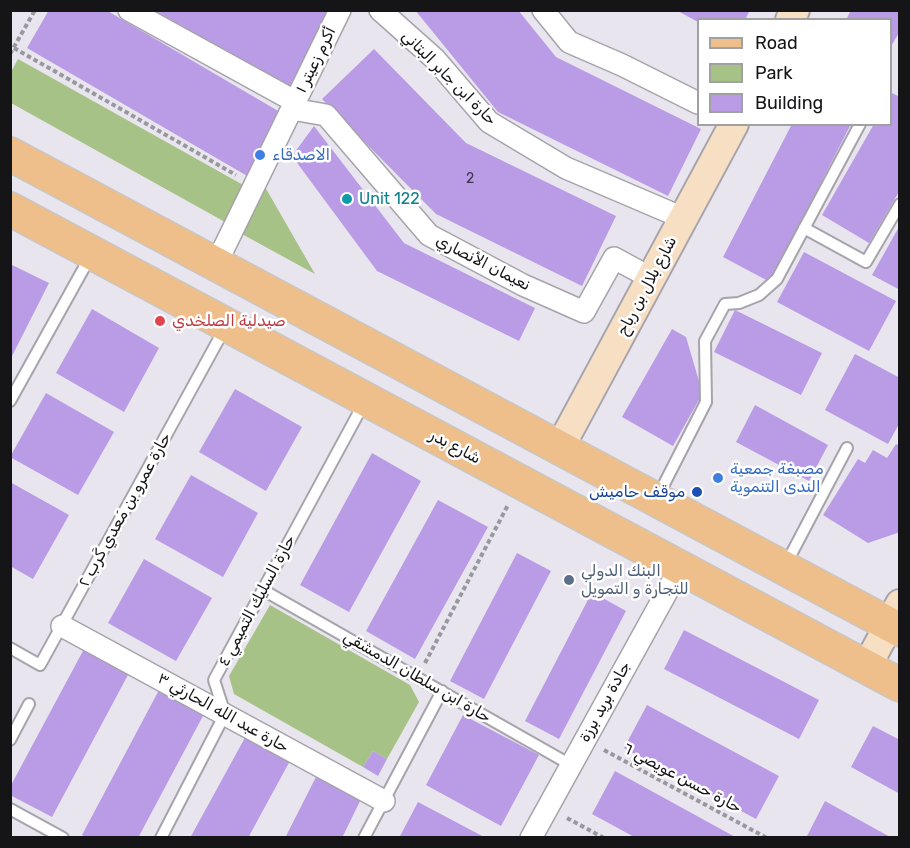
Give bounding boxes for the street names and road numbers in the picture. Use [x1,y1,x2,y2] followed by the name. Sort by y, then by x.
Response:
[292,24,340,96] street label: أكرم زعيتر ١
[397,26,501,130] street label: حارة ابن جابر البتاني
[432,231,534,295] street label: نعيمان الأنصاري
[613,233,681,339] street label: شارع بلال بن رباح
[426,426,484,468] street label: شارع بدر
[75,430,175,590] street label: حارة عمرو بن مَعدي كَرب ٢
[214,532,300,670] street label: حارة السليك التميمي ٤
[340,627,494,727] street label: حارة ابن سلطان الدمشقي
[575,658,635,746] street label: جادة بريد برزة
[154,669,292,757] street label: حارة عبد الله الحارثي ٣
[619,739,745,817] street label: حارة حسن عويصي ٦

